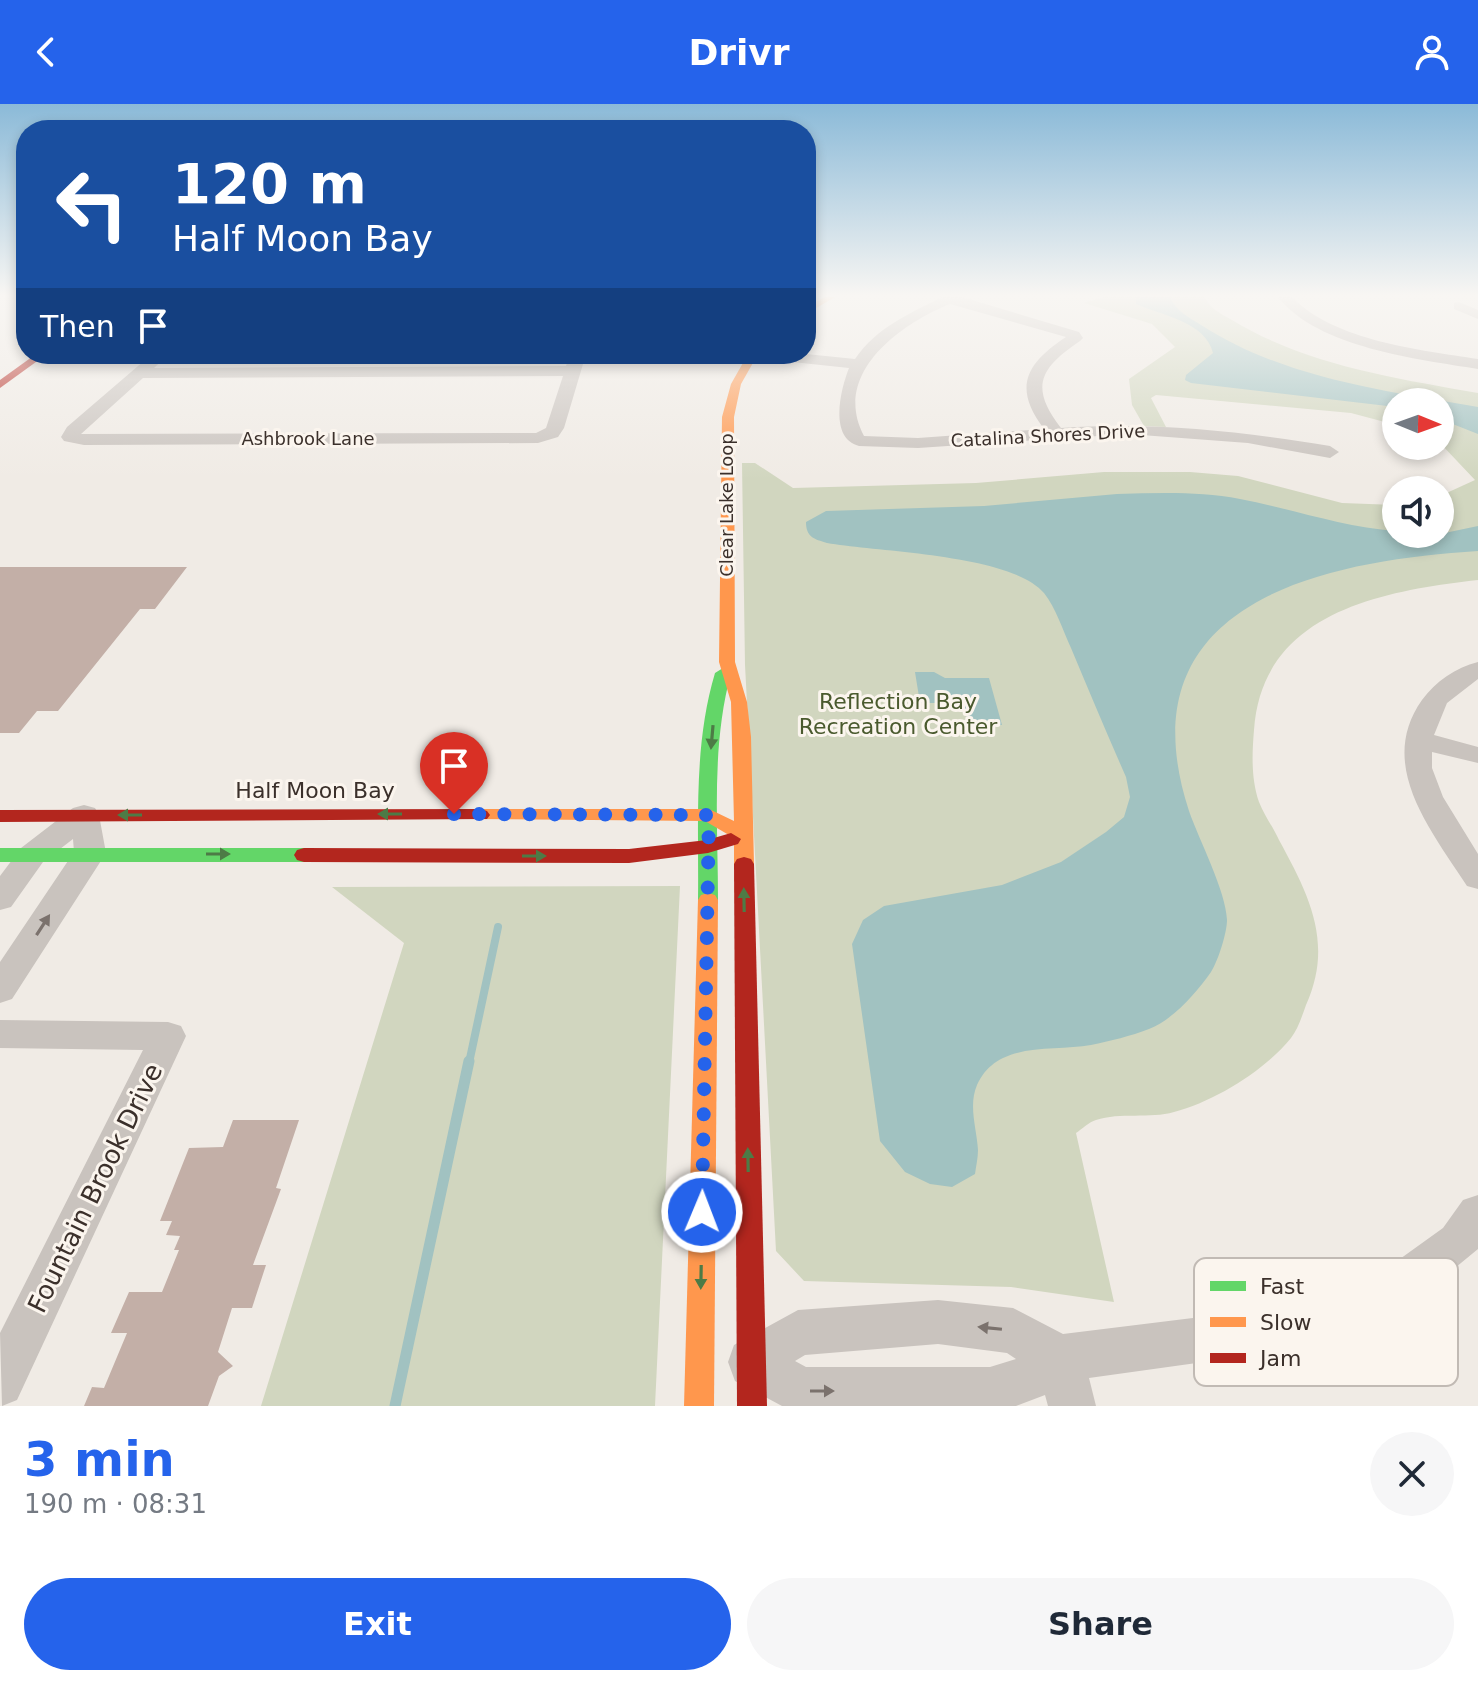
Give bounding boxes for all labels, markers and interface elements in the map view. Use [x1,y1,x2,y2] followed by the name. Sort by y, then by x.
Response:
[24,30,68,74] icon: back
[1410,30,1454,74] icon: person
[688,32,790,73] text: Drivr
[172,151,367,216] text: 120 m
[40,152,144,256] icon: left
[172,218,433,259] text: Half Moon Bay
[131,304,175,348] icon: arrive
[40,309,115,344] text: Then
[1382,388,1454,460] north arrow
[1382,388,1454,548] map controls
[950,420,1146,451] street label: Catalina Shores Drive
[241,428,375,449] street label: Ashbrook Lane
[716,433,737,577] street label: Clear Lake Loop
[1382,476,1454,548] button: sound
[799,689,998,739] park label: Reflection Bay Recreation Center
[705,725,718,750] one-way arrow
[420,732,488,814] pin
[432,744,476,788] icon: arrive
[235,778,395,803] street label: Half Moon Bay
[377,808,402,820] one-way arrow
[117,809,142,821] one-way arrow
[206,848,231,860] one-way arrow
[522,850,547,862] one-way arrow
[738,887,750,912] one-way arrow
[35,914,50,935] one-way arrow
[22,1059,168,1317] street label: Fountain Brook Drive
[741,1147,754,1172] one-way arrow
[660,1170,744,1254] position arrow
[1194,1258,1458,1386] legend
[695,1265,707,1290] one-way arrow
[1260,1274,1305,1299] text: Fast
[1260,1310,1312,1335] text: Slow
[977,1322,1002,1335] one-way arrow
[1258,1346,1301,1371] text: Jam
[810,1385,835,1397] one-way arrow
[24,1431,175,1487] text: 3 min
[1370,1432,1454,1516] button: close
[24,1489,207,1519] text: 190 m · 08:31
[24,1578,731,1670] button: Exit
[747,1578,1454,1670] button: Share

